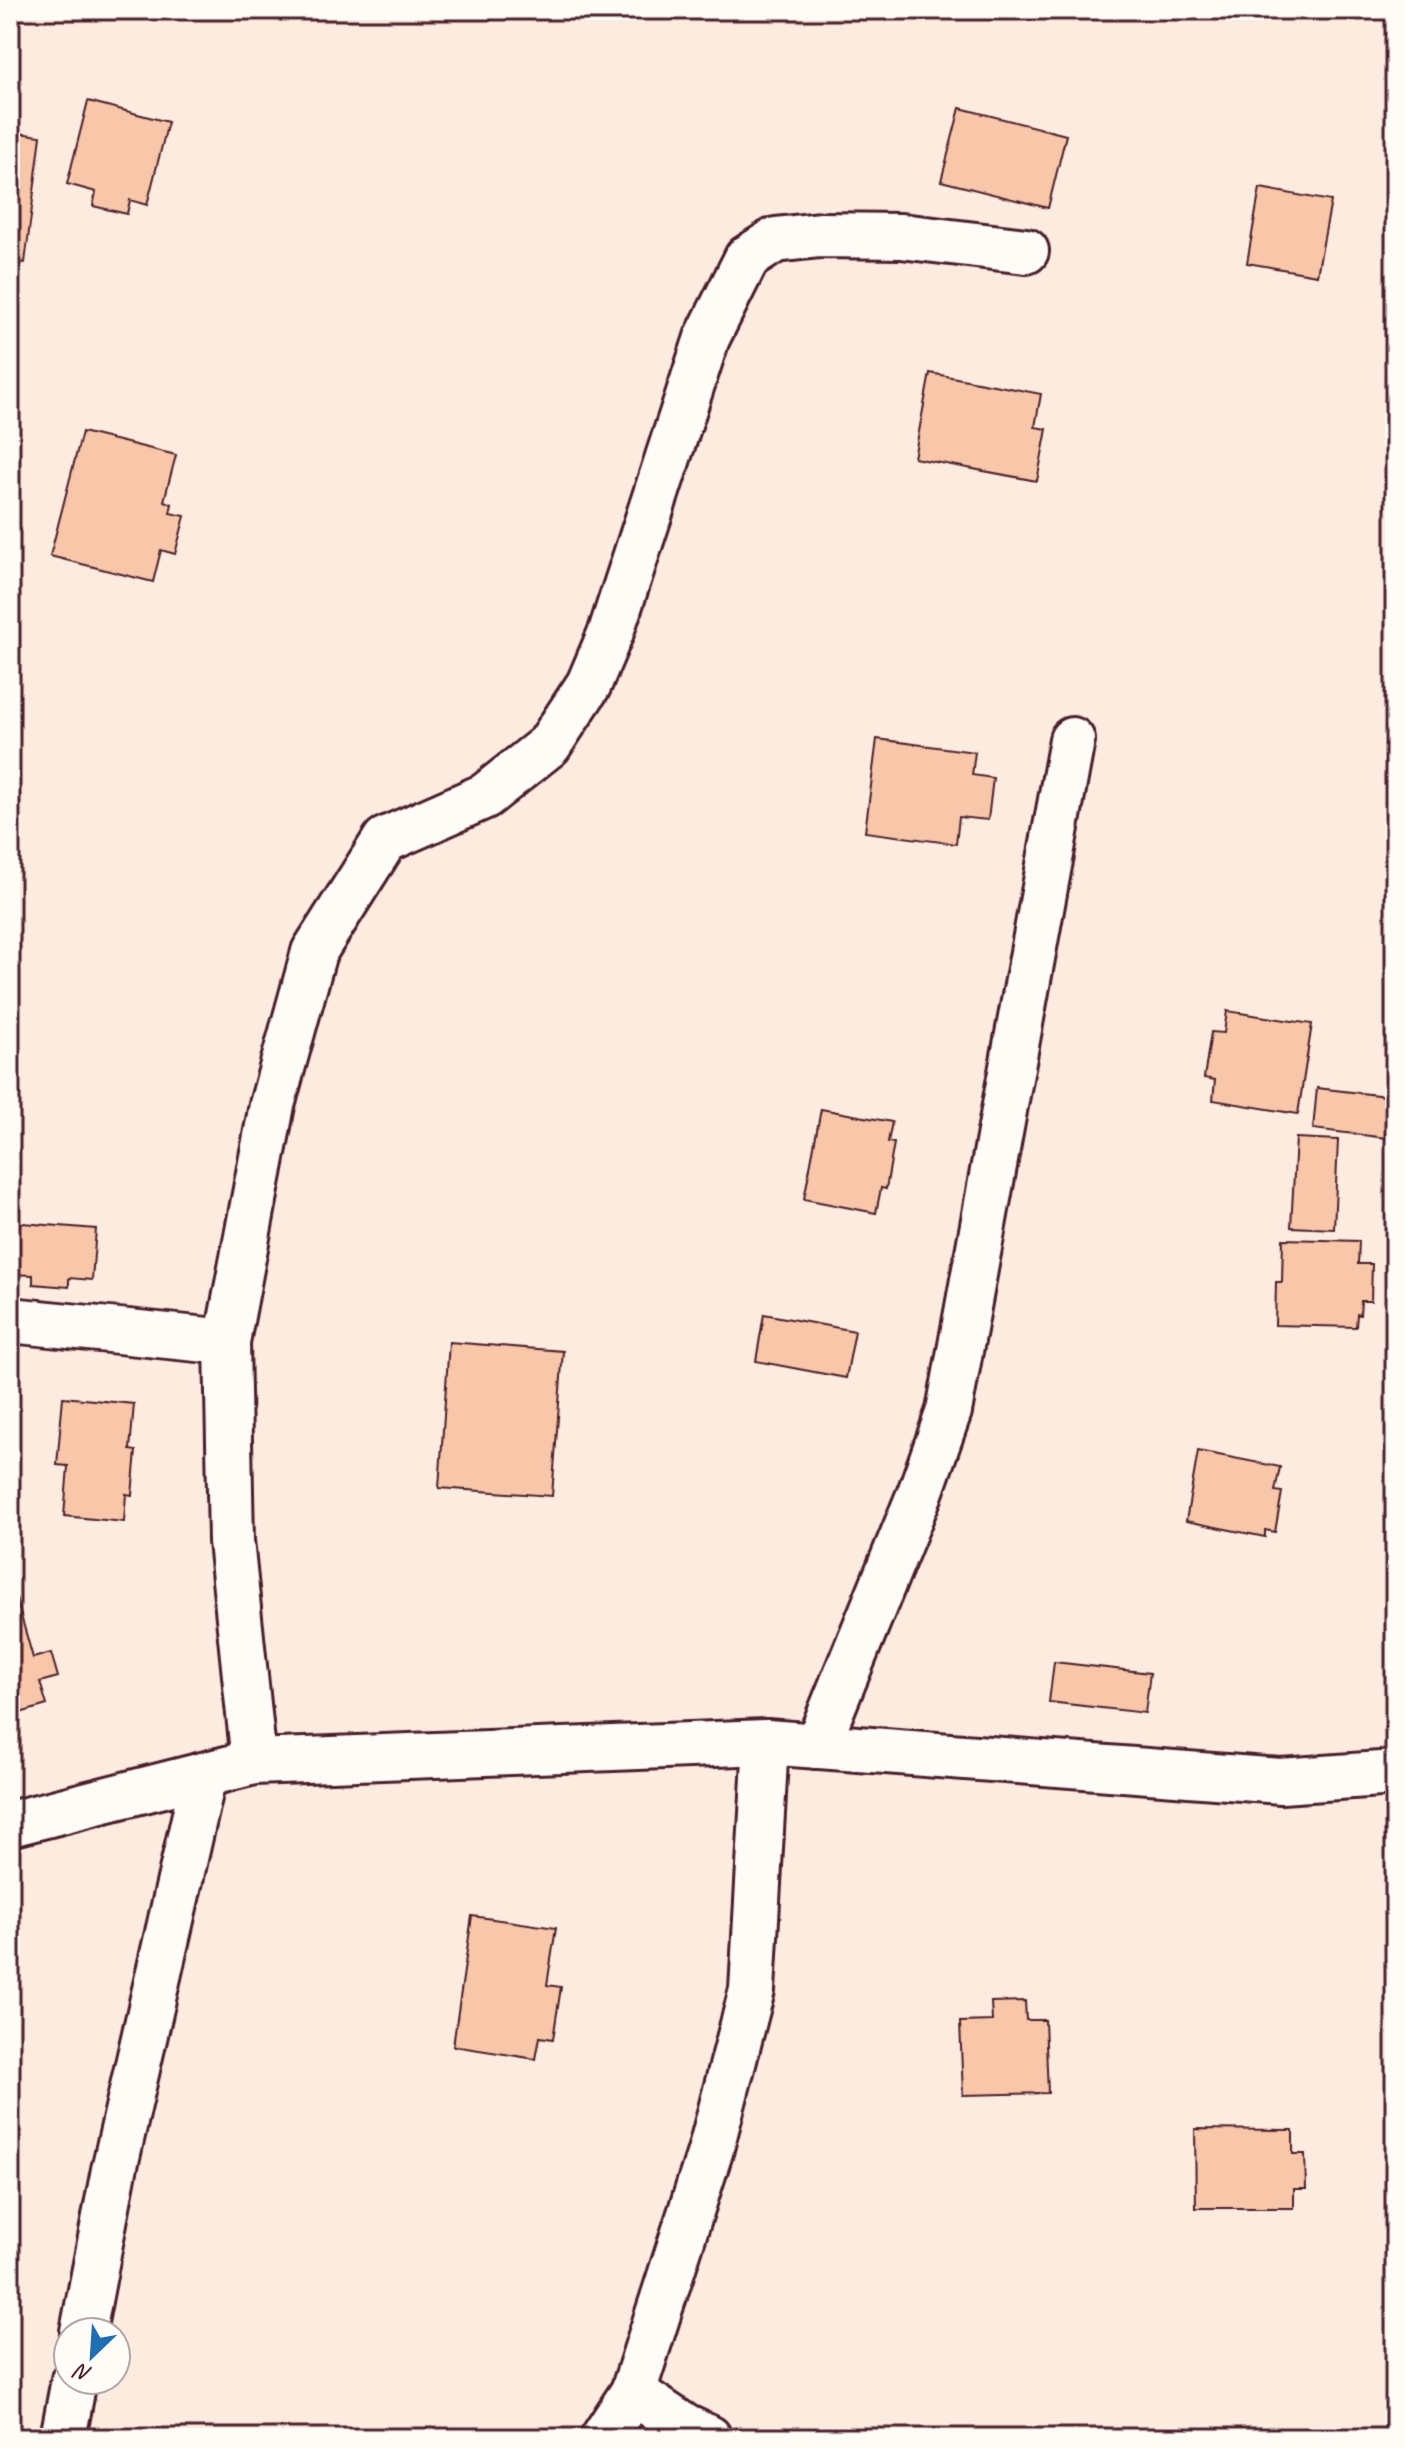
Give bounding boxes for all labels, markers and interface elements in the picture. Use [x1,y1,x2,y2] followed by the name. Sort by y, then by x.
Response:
[52,2316,132,2396] north arrow
[69,2356,96,2389] text: N

